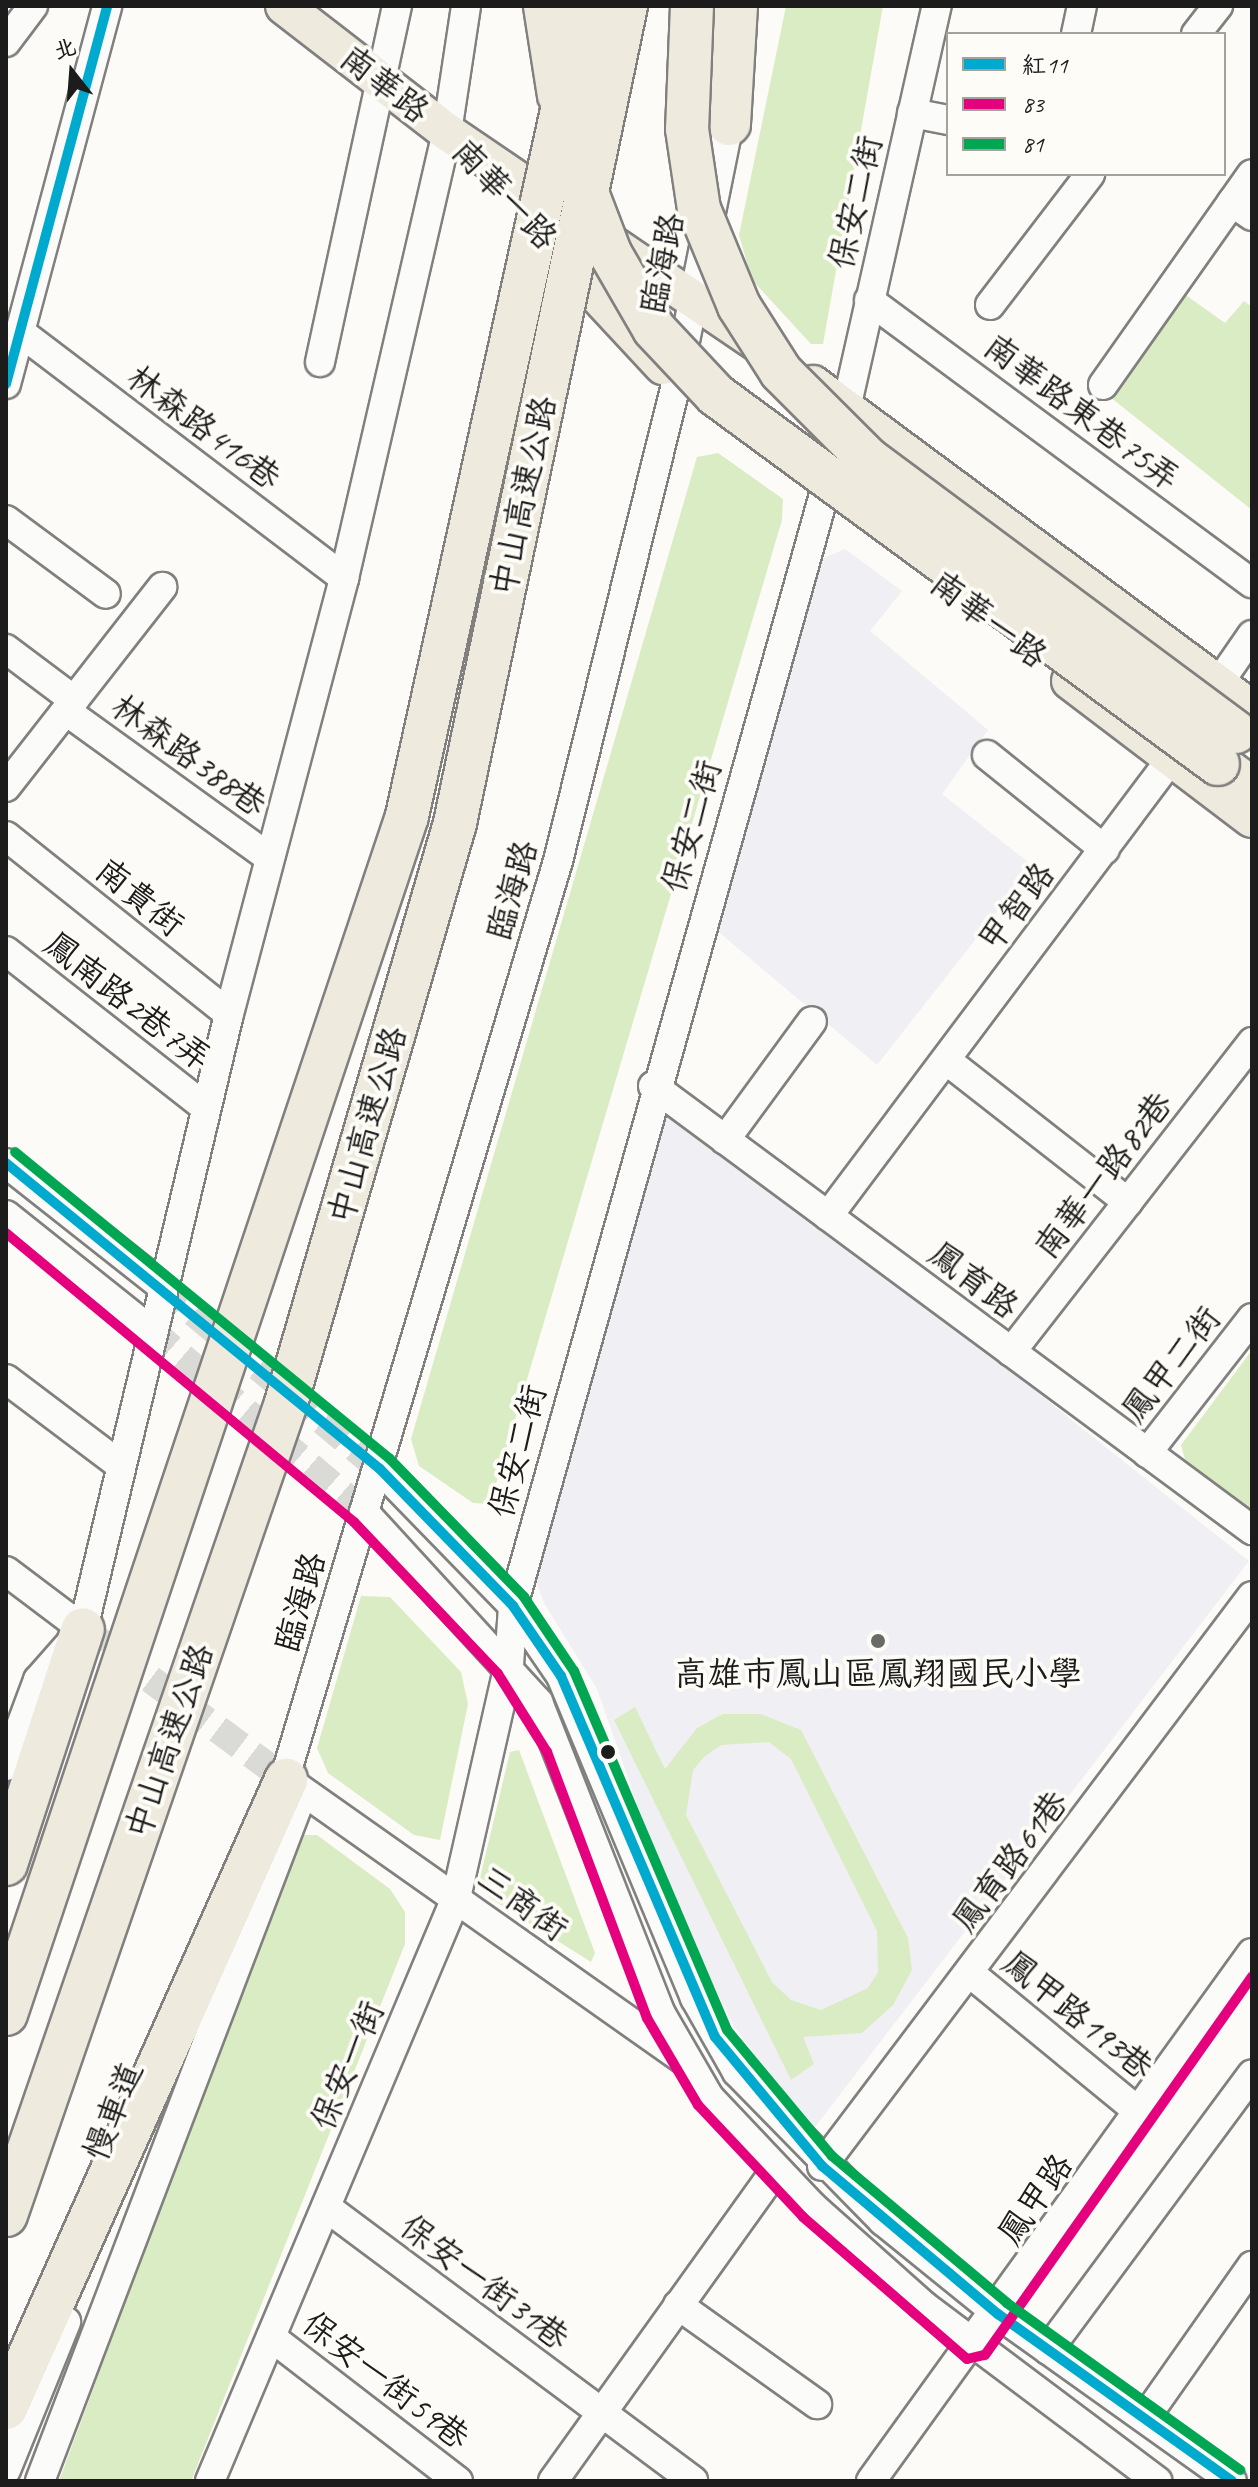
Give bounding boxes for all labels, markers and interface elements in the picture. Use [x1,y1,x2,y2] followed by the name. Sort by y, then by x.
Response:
[32,32,112,112] north arrow
[50,32,80,66] text: 北
[946,32,1226,176] legend
[332,37,438,131] street label: 南華路
[1022,50,1068,80] text: 紅11
[1022,89,1044,119] text: 83
[1022,129,1044,159] text: 81
[444,130,566,258] street label: 南華一路
[820,131,890,273] street label: 保安二街
[632,209,692,317] street label: 臨海路
[976,325,1188,499] street label: 南華路東巷75弄
[119,356,289,498] street label: 林森路416巷
[482,392,564,600] street label: 中山高速公路
[922,562,1056,676] street label: 南華一路
[103,685,275,825] street label: 林森路388巷
[653,755,729,897] street label: 保安二街
[478,835,546,945] street label: 臨海路
[88,849,192,945] street label: 南貴街
[969,854,1063,960] street label: 甲智路
[36,923,220,1079] street label: 鳳南路2巷7弄
[319,1021,415,1229] street label: 中山高速公路
[1025,1083,1181,1267] street label: 南華一路82巷
[921,1233,1027,1327] street label: 鳳育路
[1113,1298,1229,1430] street label: 鳳甲二街
[480,1380,554,1522] street label: 保安二街
[266,1547,334,1657] street label: 臨海路
[869,1632,887,1650] marker: 高雄市鳳山區鳳翔國民小學
[117,1638,221,1844] street label: 中山高速公路
[674,1654,1082,1694] place label: 高雄市鳳山區鳳翔國民小學
[600,1744,616,1760] unlabelled marker
[944,1782,1076,1940] street label: 鳳育路61巷
[470,1857,576,1949] street label: 三商街
[994,1942,1162,2088] street label: 鳳甲路193巷
[302,1994,392,2136] street label: 保安一街
[75,2056,151,2166] street label: 慢車道
[989,2146,1081,2252] street label: 鳳甲路
[393,2205,577,2359] street label: 保安一街31巷
[294,2302,478,2458] street label: 保安一街59巷

